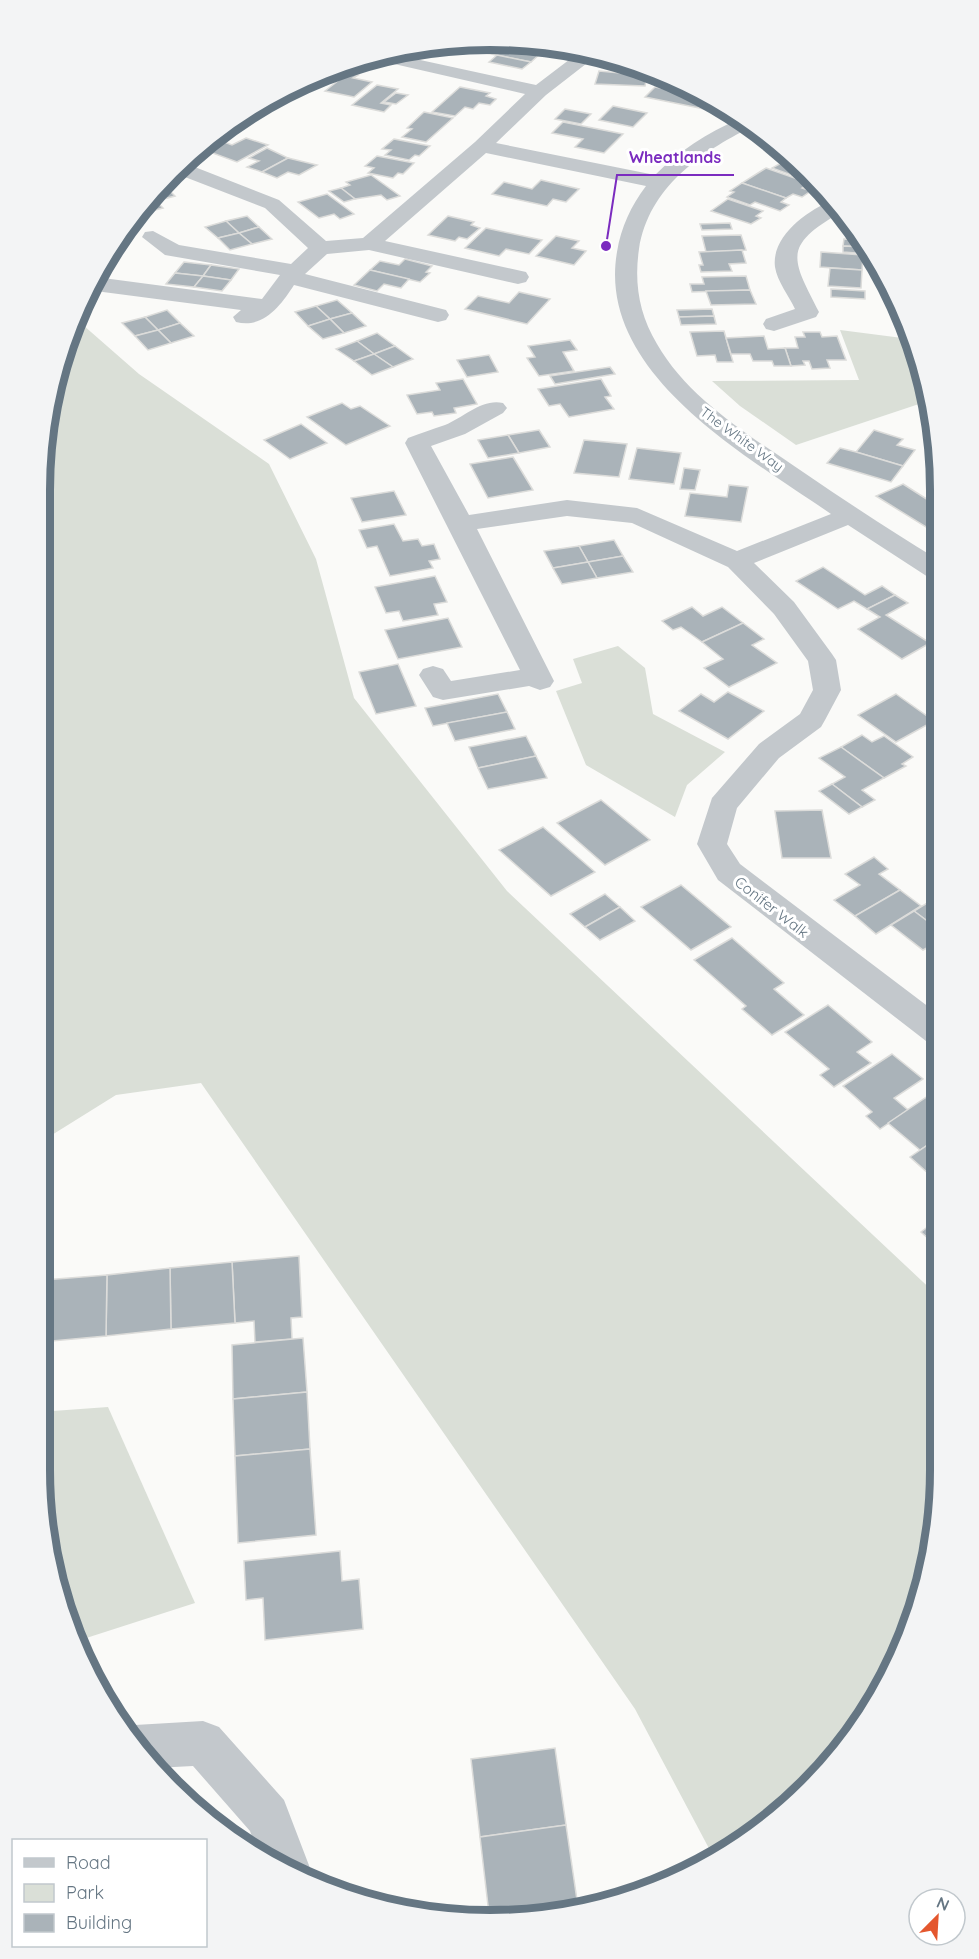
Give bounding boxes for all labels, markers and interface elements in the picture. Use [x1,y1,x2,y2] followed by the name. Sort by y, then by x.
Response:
[617,141,734,175] callout: Wheatlands
[629,147,721,167] text: Wheatlands
[697,403,787,475] street label: The White Way
[731,872,813,942] street label: Conifer Walk
[12,1839,207,1947] legend
[66,1851,111,1874] text: Road
[66,1881,104,1904] text: Park
[907,1887,967,1947] north arrow
[934,1892,953,1915] text: N
[66,1911,132,1934] text: Building

